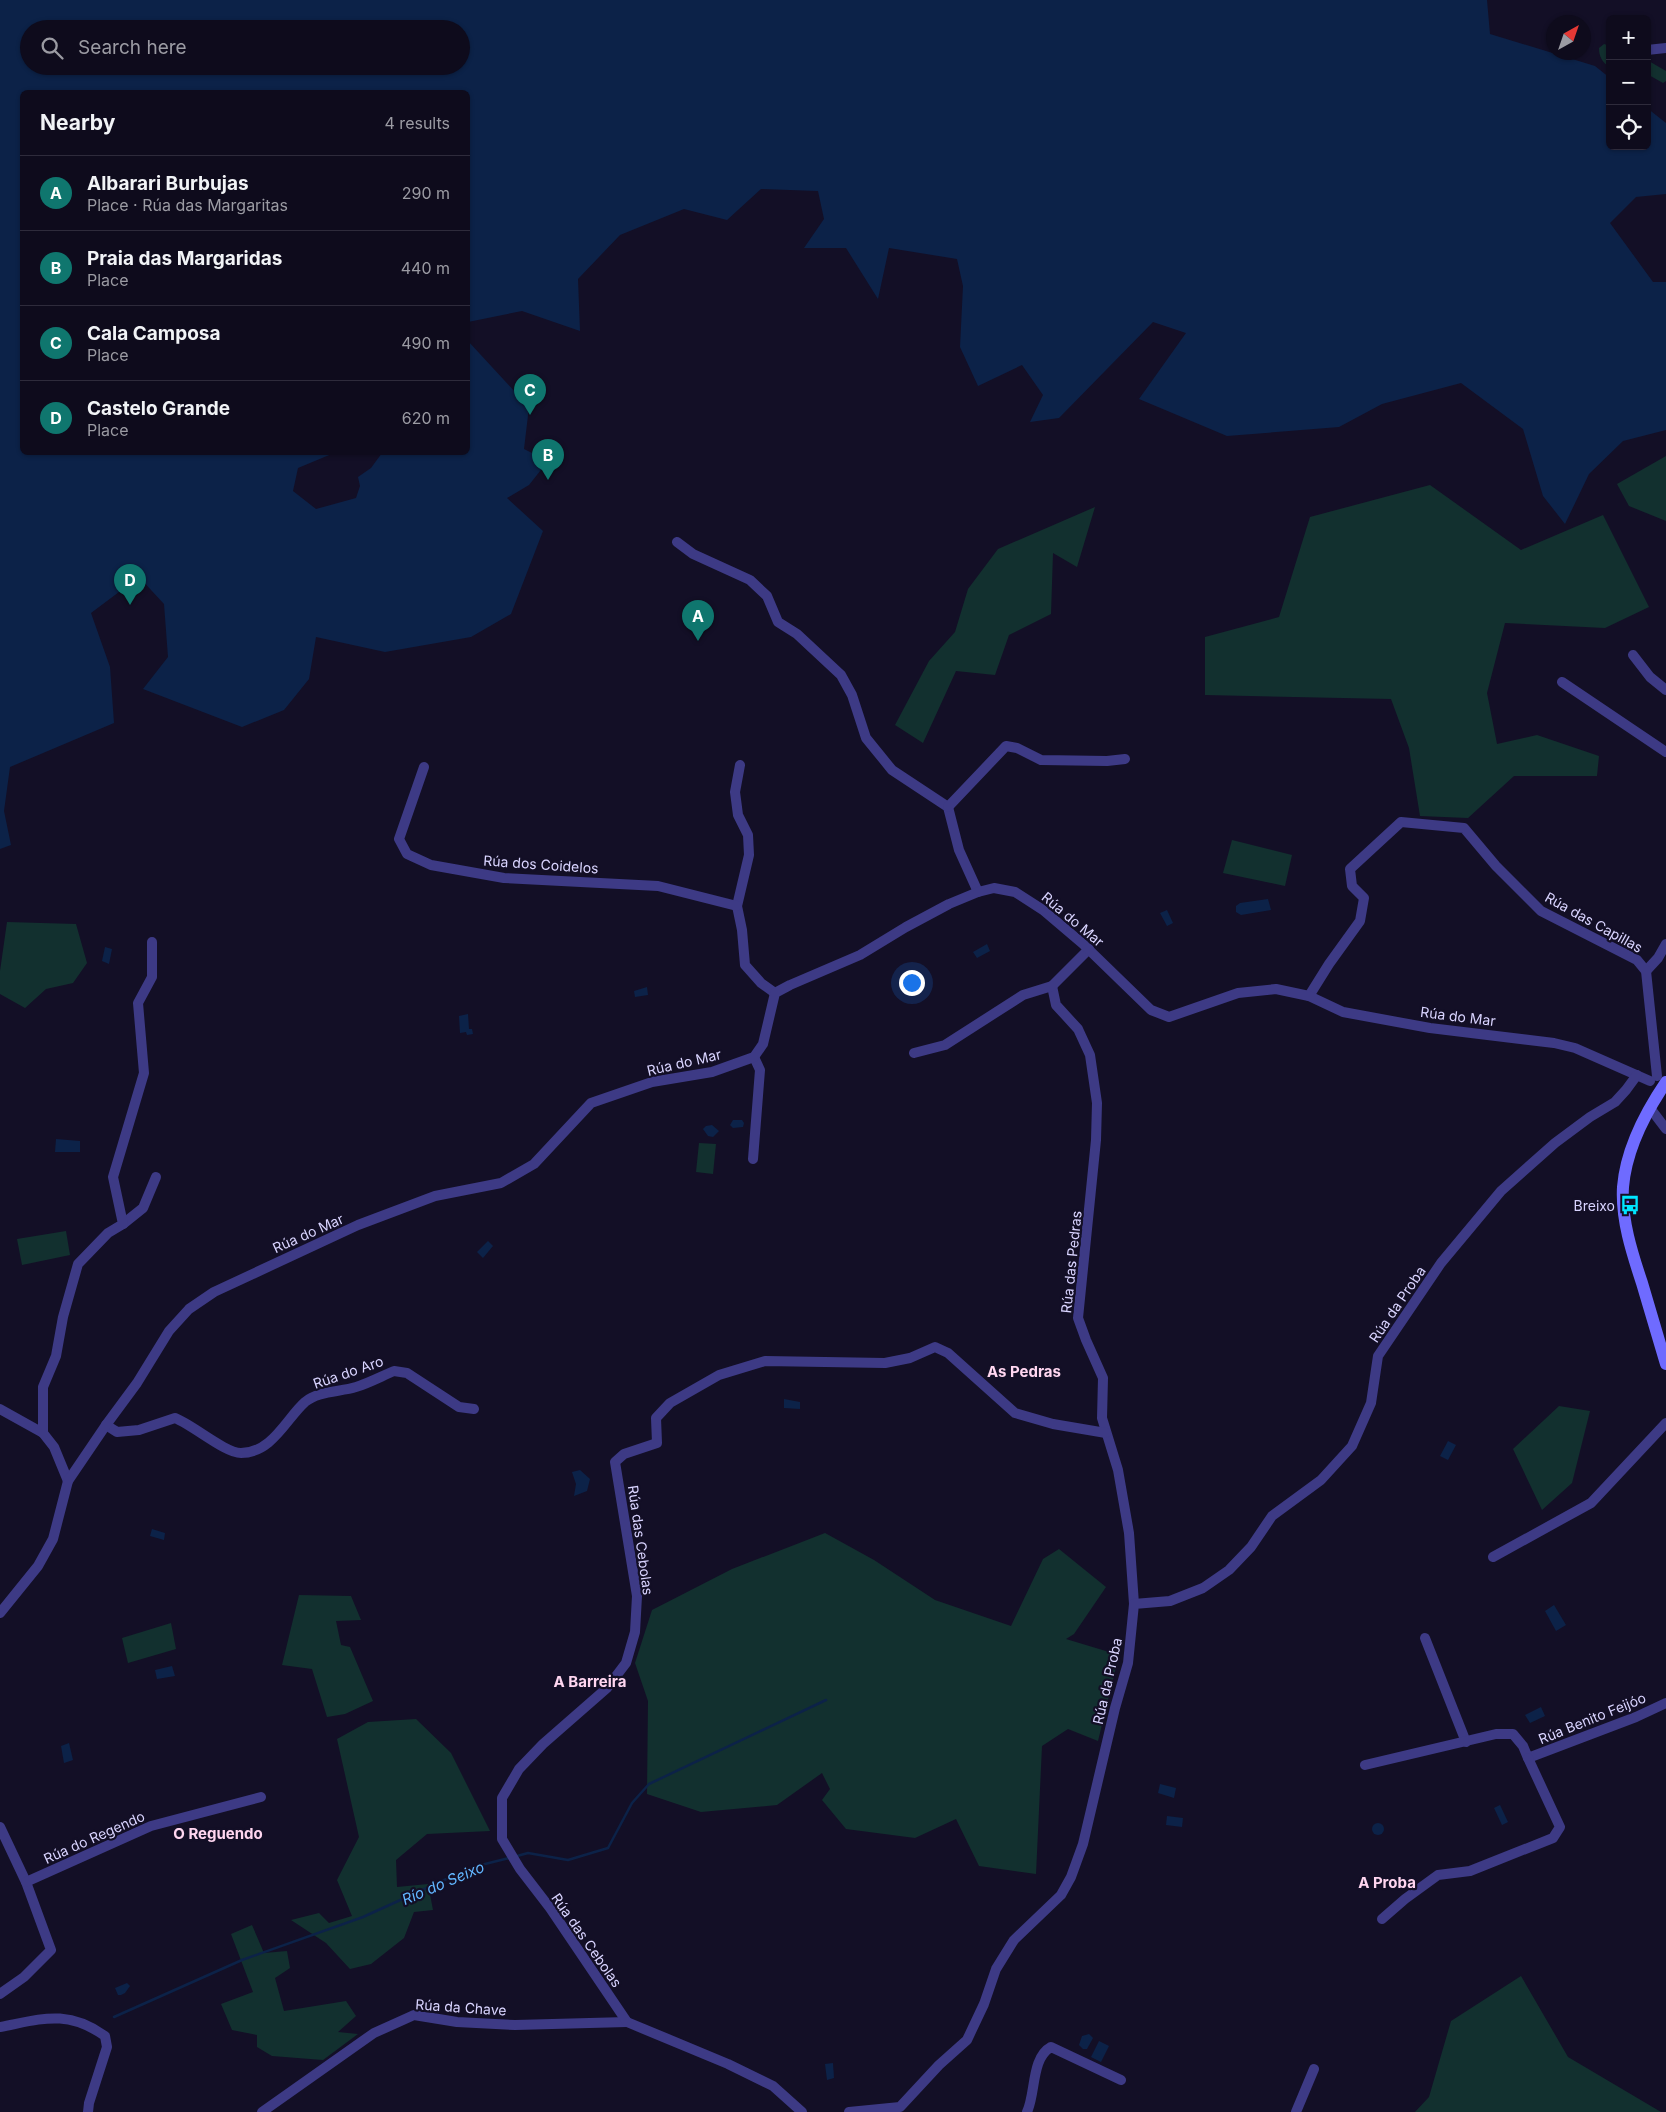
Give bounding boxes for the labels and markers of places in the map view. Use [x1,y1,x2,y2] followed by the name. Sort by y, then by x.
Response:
[514,374,546,415] pin: C
[532,439,564,480] pin: B
[114,564,146,605] pin: D
[682,600,714,641] pin: A
[1619,1194,1641,1216] bus stop icon: Breixo
[1574,1197,1615,1214] place label: Breixo

